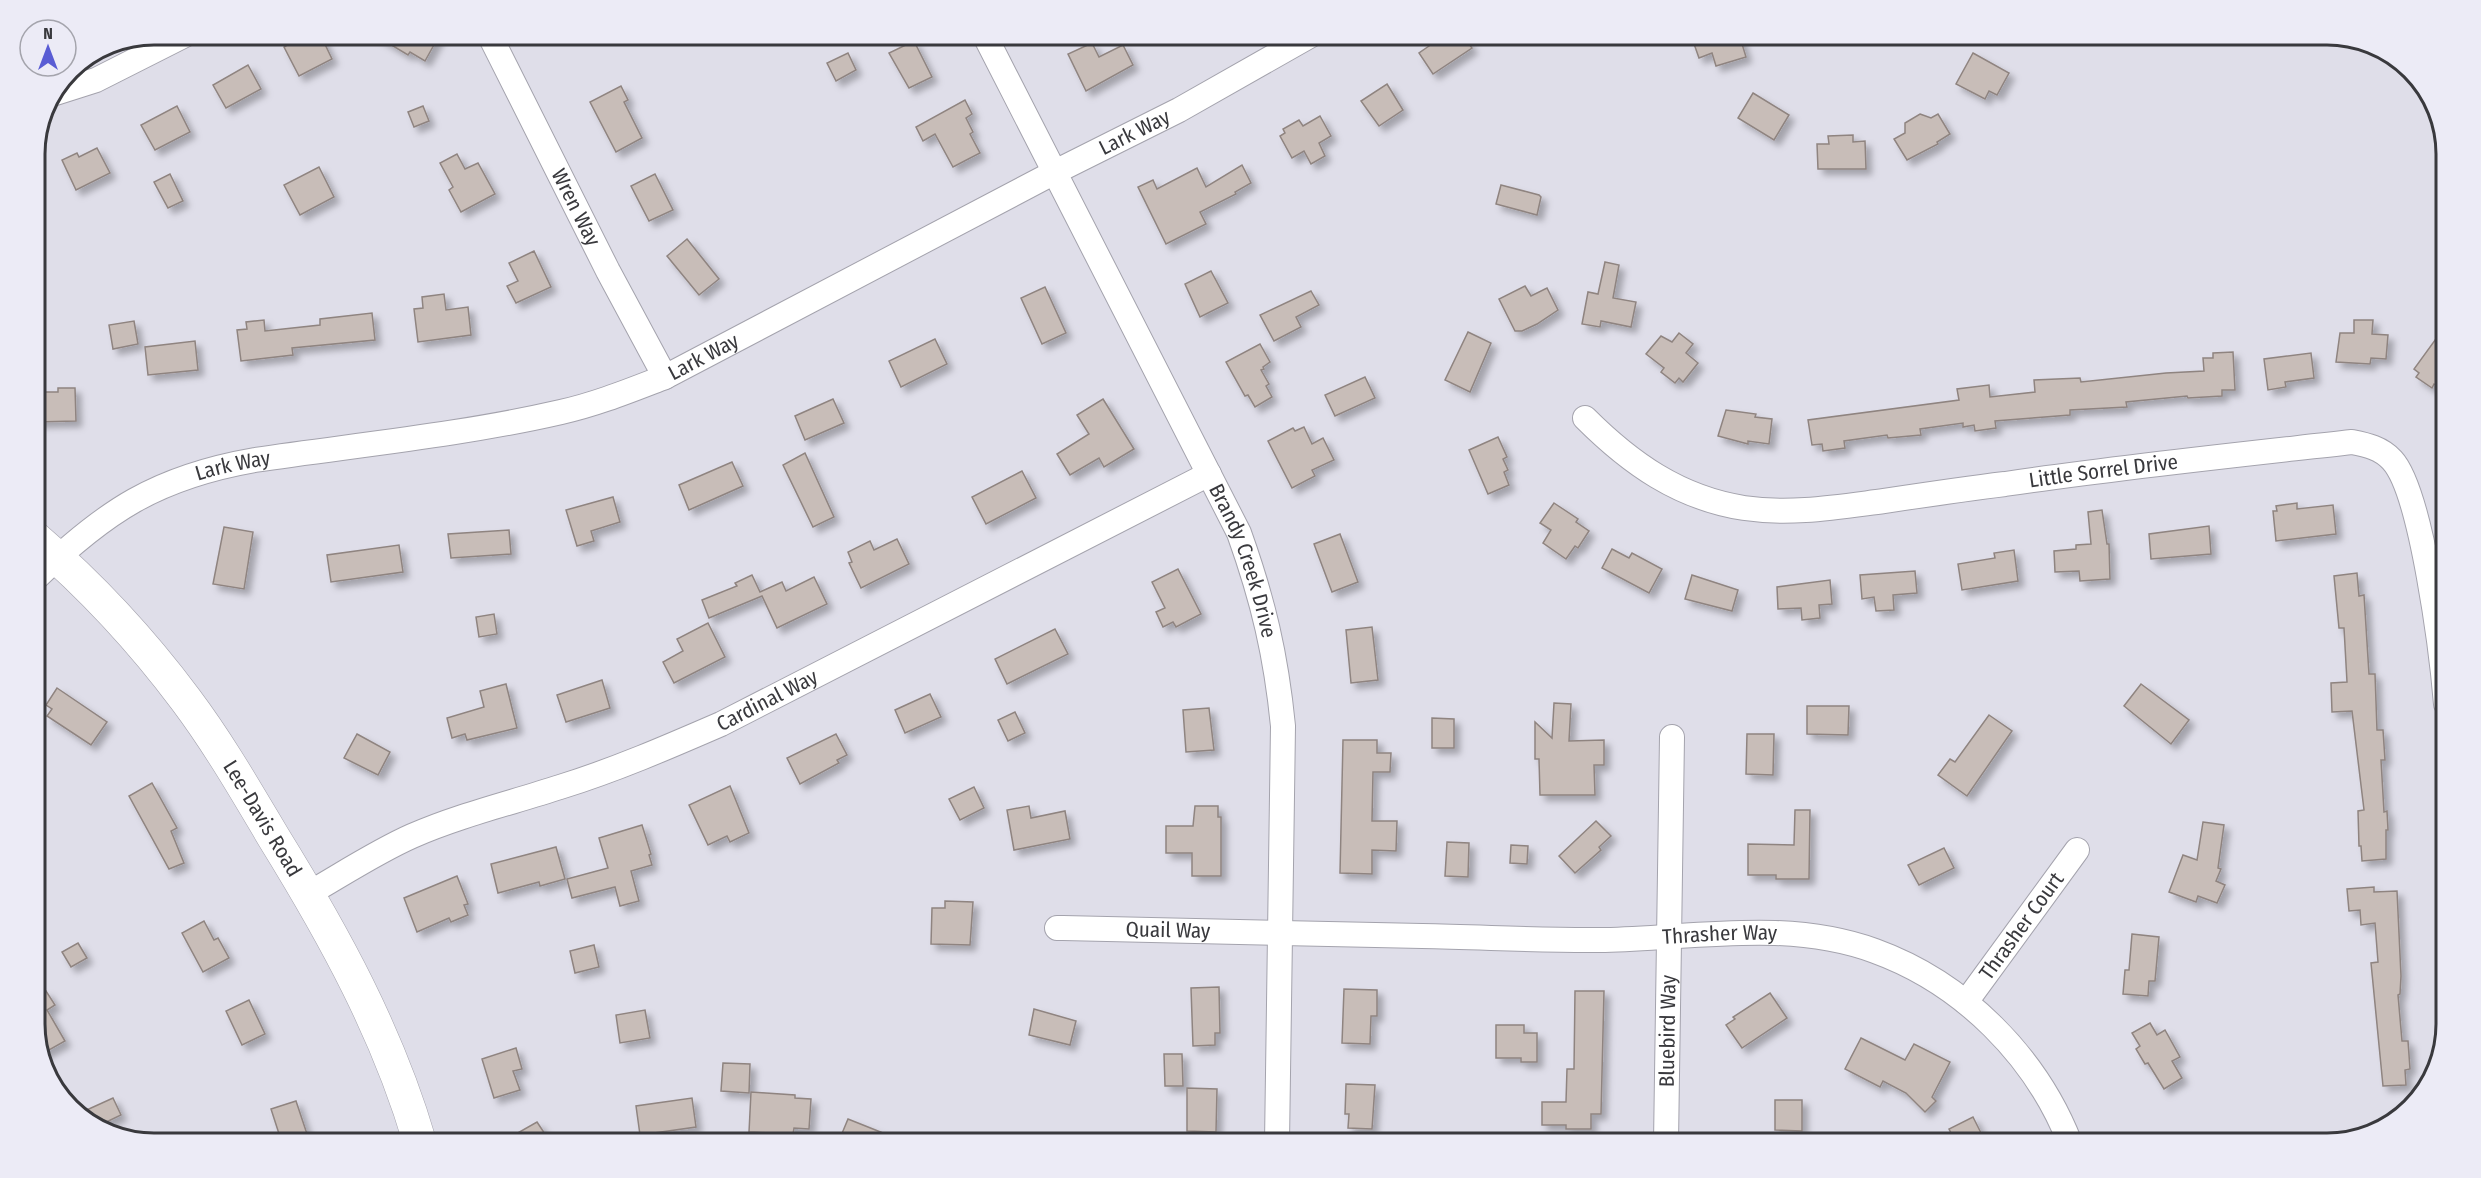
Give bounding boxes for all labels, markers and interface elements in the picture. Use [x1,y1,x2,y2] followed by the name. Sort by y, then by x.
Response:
[18,18,78,78] north arrow
[43,24,53,43] text: N
[1095,103,1175,161] street label: Lark Way
[546,164,607,251] street label: Wren Way
[664,327,744,386] street label: Lark Way
[192,445,272,486] street label: Lark Way
[2027,449,2179,493] street label: Little Sorrel Drive
[1203,479,1282,640] street label: Brandy Creek Drive
[712,663,823,737] street label: Cardinal Way
[217,755,308,882] street label: Lee-Davis Road
[1974,867,2069,985] street label: Thrasher Court
[1125,916,1211,944] street label: Quail Way
[1661,920,1778,950] street label: Thrasher Way
[1654,974,1681,1087] street label: Bluebird Way

